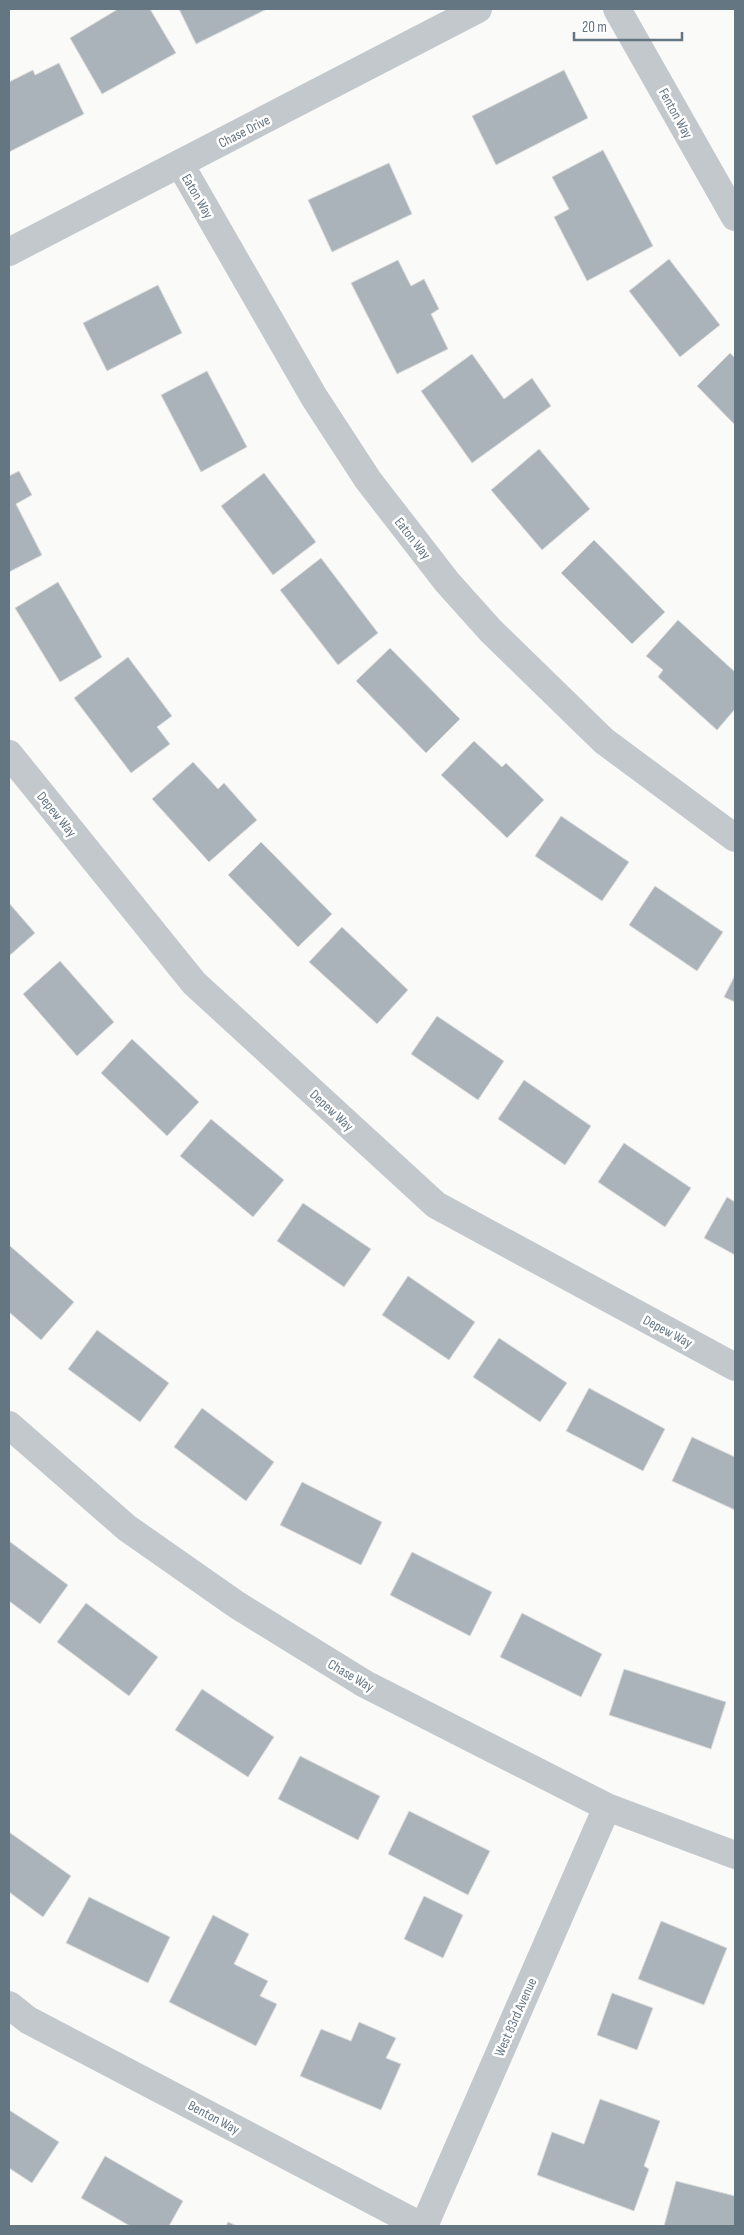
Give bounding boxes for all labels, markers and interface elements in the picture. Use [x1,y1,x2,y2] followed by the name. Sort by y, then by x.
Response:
[574,10,682,42] scale bar
[582,18,607,37] text: 20 m
[655,85,696,142] street label: Fenton Way
[216,111,273,152] street label: Chase Drive
[178,171,217,222] street label: Eaton Way
[391,514,435,563] street label: Eaton Way
[33,788,80,841] street label: Depew Way
[306,1086,357,1135] street label: Depew Way
[640,1311,696,1352] street label: Depew Way
[325,1655,377,1696] street label: Chase Way
[491,1975,540,2059] street label: West 83rd Avenue
[185,2097,243,2138] street label: Benton Way

